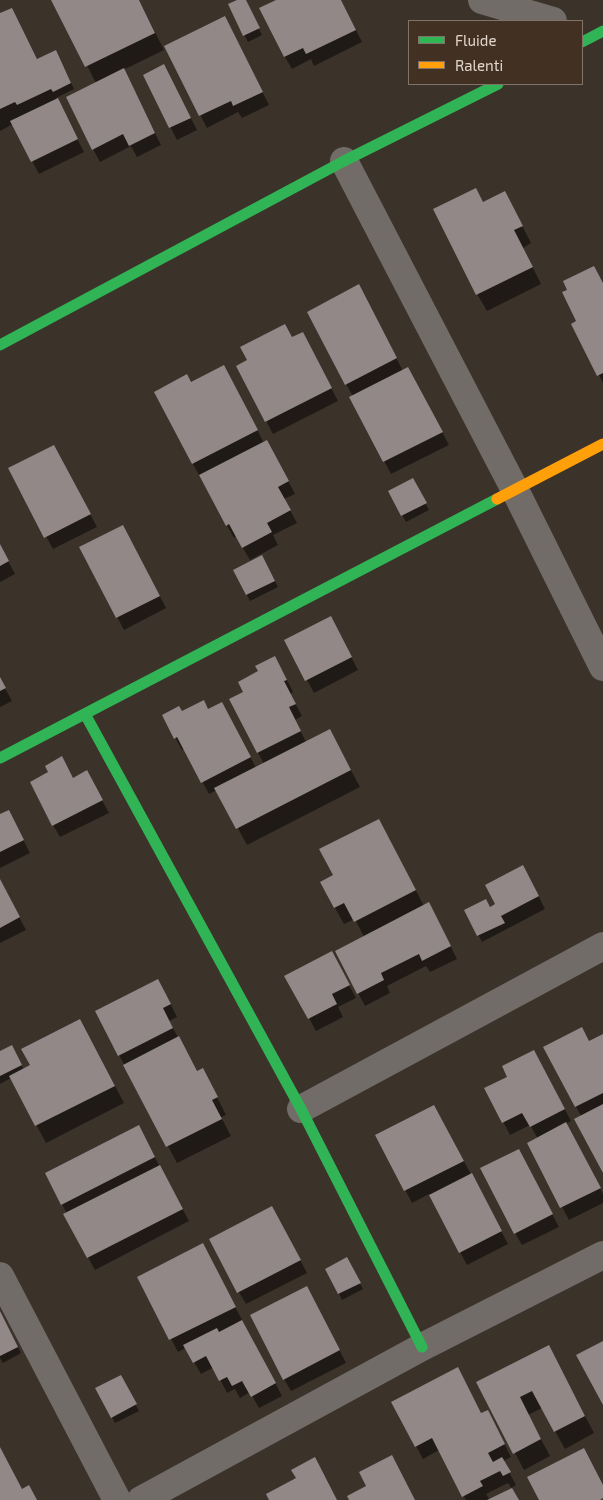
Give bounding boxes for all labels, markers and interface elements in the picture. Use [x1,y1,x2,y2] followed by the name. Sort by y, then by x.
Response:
[408,20,583,85] legend
[455,31,496,49] text: Fluide
[455,56,503,74] text: Ralenti

